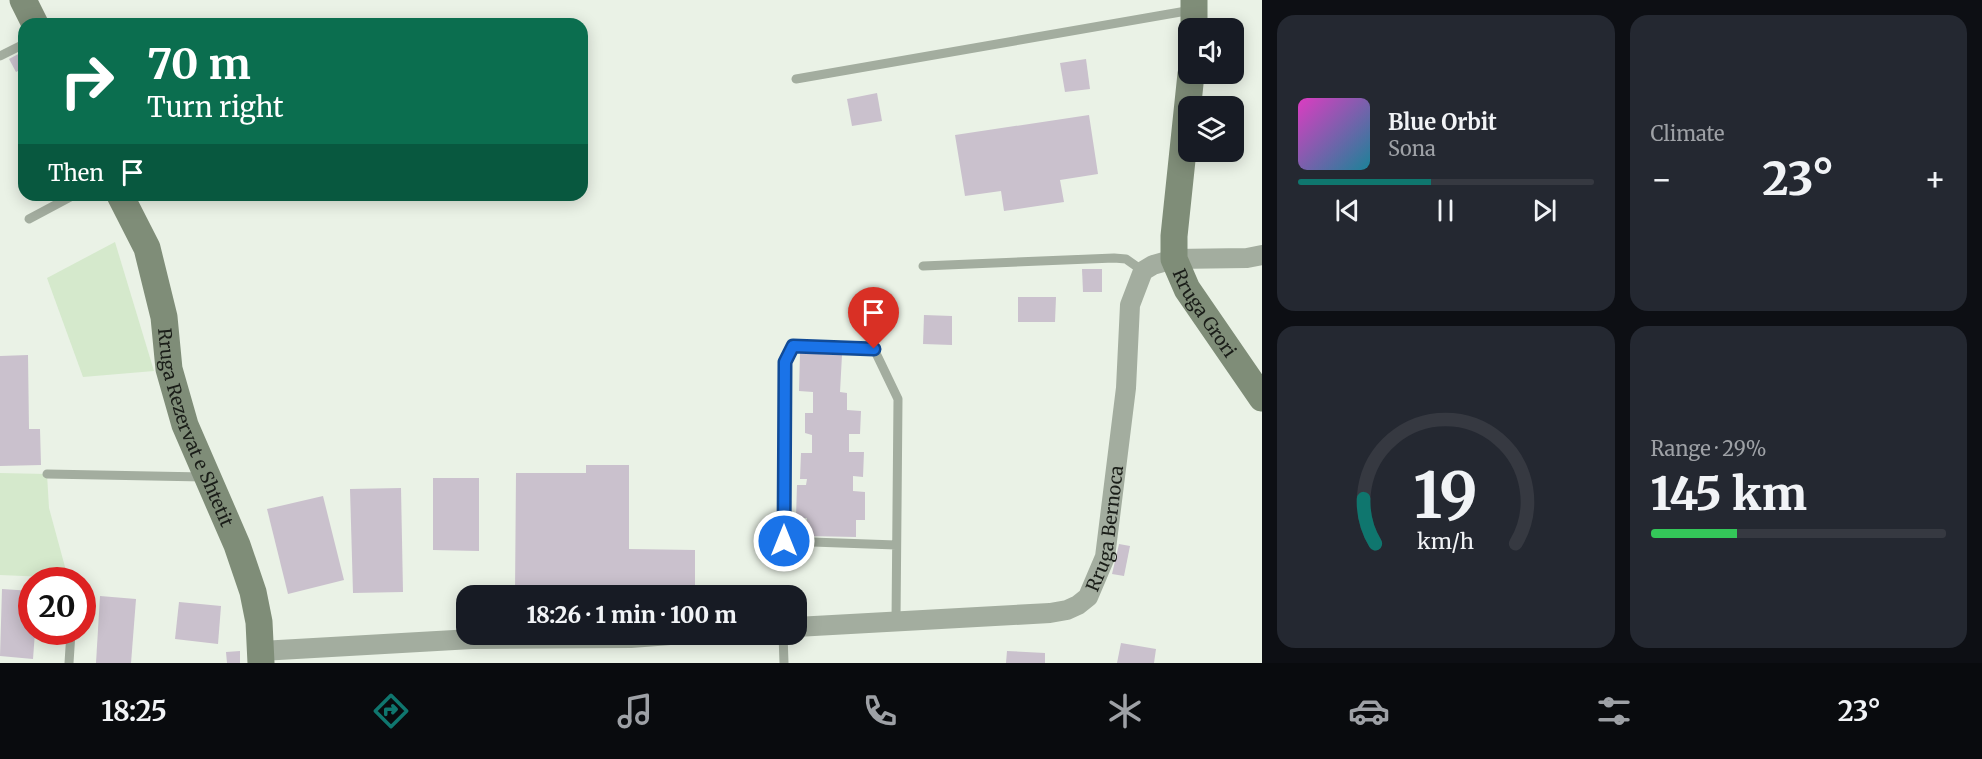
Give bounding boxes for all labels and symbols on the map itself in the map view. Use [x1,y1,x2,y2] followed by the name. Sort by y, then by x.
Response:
[1168,265,1242,362] street label: Rruga Grori
[848,287,899,349] pin
[154,327,239,530] street label: Rruga Rezervat e Shtetit
[1080,464,1128,595] street label: Rruga Bernoca
[752,509,816,573] position arrow
[18,567,96,645] speed limit sign: 20

